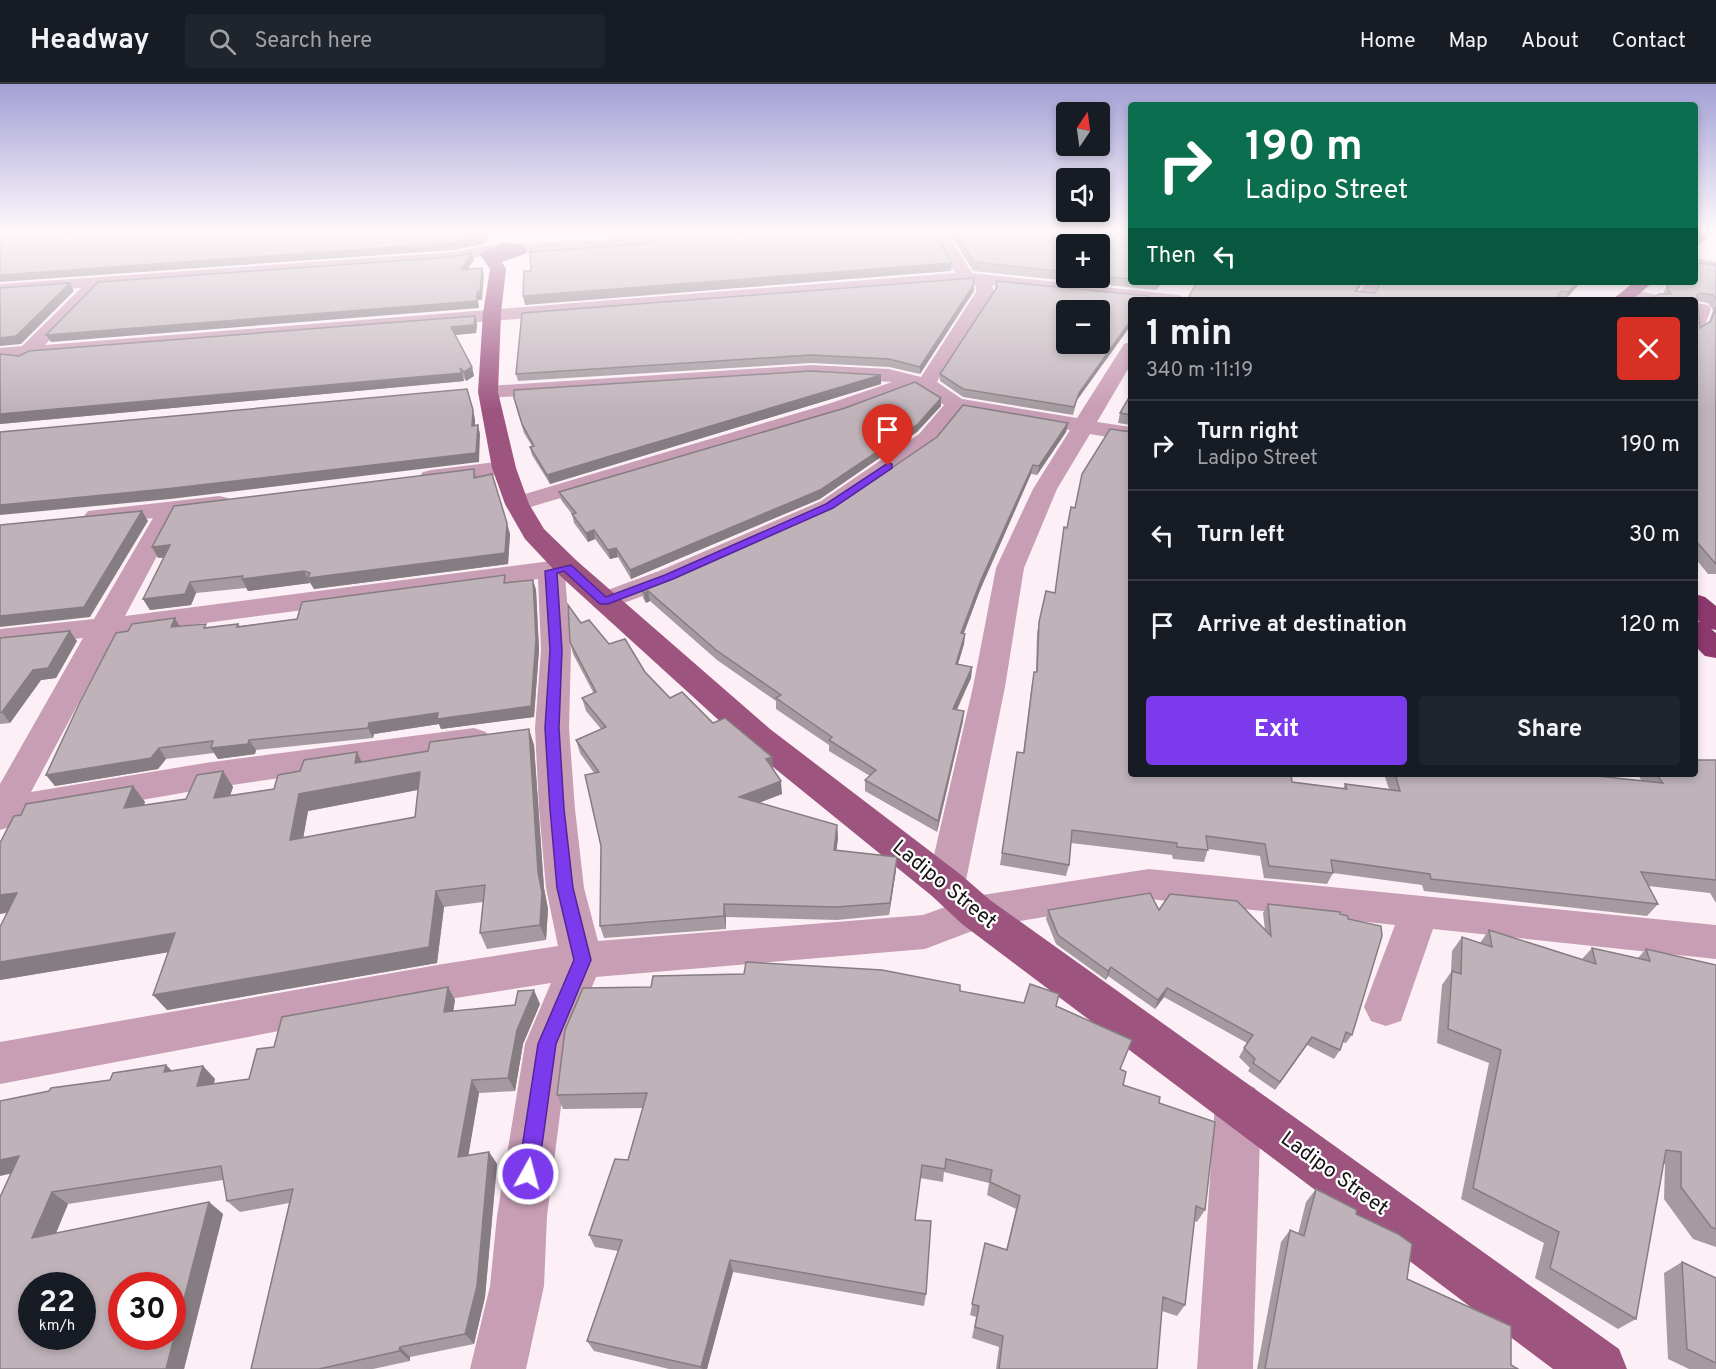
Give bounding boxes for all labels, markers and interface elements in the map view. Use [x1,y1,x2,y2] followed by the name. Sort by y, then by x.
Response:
[185,14,605,68] search box
[30,23,149,59] text: Headway
[206,25,239,58] icon: search
[254,28,372,55] text: Search here
[1360,28,1416,55] text: Home
[1449,28,1488,55] text: Map
[1521,28,1579,55] text: About
[1612,28,1686,55] text: Contact
[1056,102,1110,156] north arrow
[1056,102,1110,354] map controls
[1245,122,1363,175] text: 190 m
[1146,126,1224,204] icon: right
[1056,168,1110,222] button: sound
[1245,174,1408,208] text: Ladipo Street
[1056,234,1110,288] button: +
[1208,240,1241,273] icon: left
[1146,243,1196,270] text: Then
[1056,300,1110,354] button: −
[1146,312,1232,358] text: 1 min
[1617,317,1680,380] button: close
[1146,358,1253,384] text: 340 m · 11:19
[862,404,913,466] pin
[871,413,904,446] icon: arrive
[1197,419,1299,446] text: Turn right
[1146,429,1179,462] icon: right
[1621,432,1680,459] text: 190 m
[1197,446,1318,472] text: Ladipo Street
[1146,519,1179,552] icon: left
[1197,522,1285,549] text: Turn left
[1629,522,1680,549] text: 30 m
[1146,609,1179,642] icon: arrive
[1197,612,1407,639] text: Arrive at destination
[1620,612,1680,639] text: 120 m
[1146,696,1407,765] button: Exit
[1419,696,1680,765] button: Share
[886,835,1002,935] street label: Ladipo Street
[1275,1126,1393,1222] street label: Ladipo Street
[496,1142,560,1206] position arrow
[108,1272,186,1350] speed limit sign: 30
[39,1285,75,1322] text: 22
[39,1317,75,1336] text: km/h

